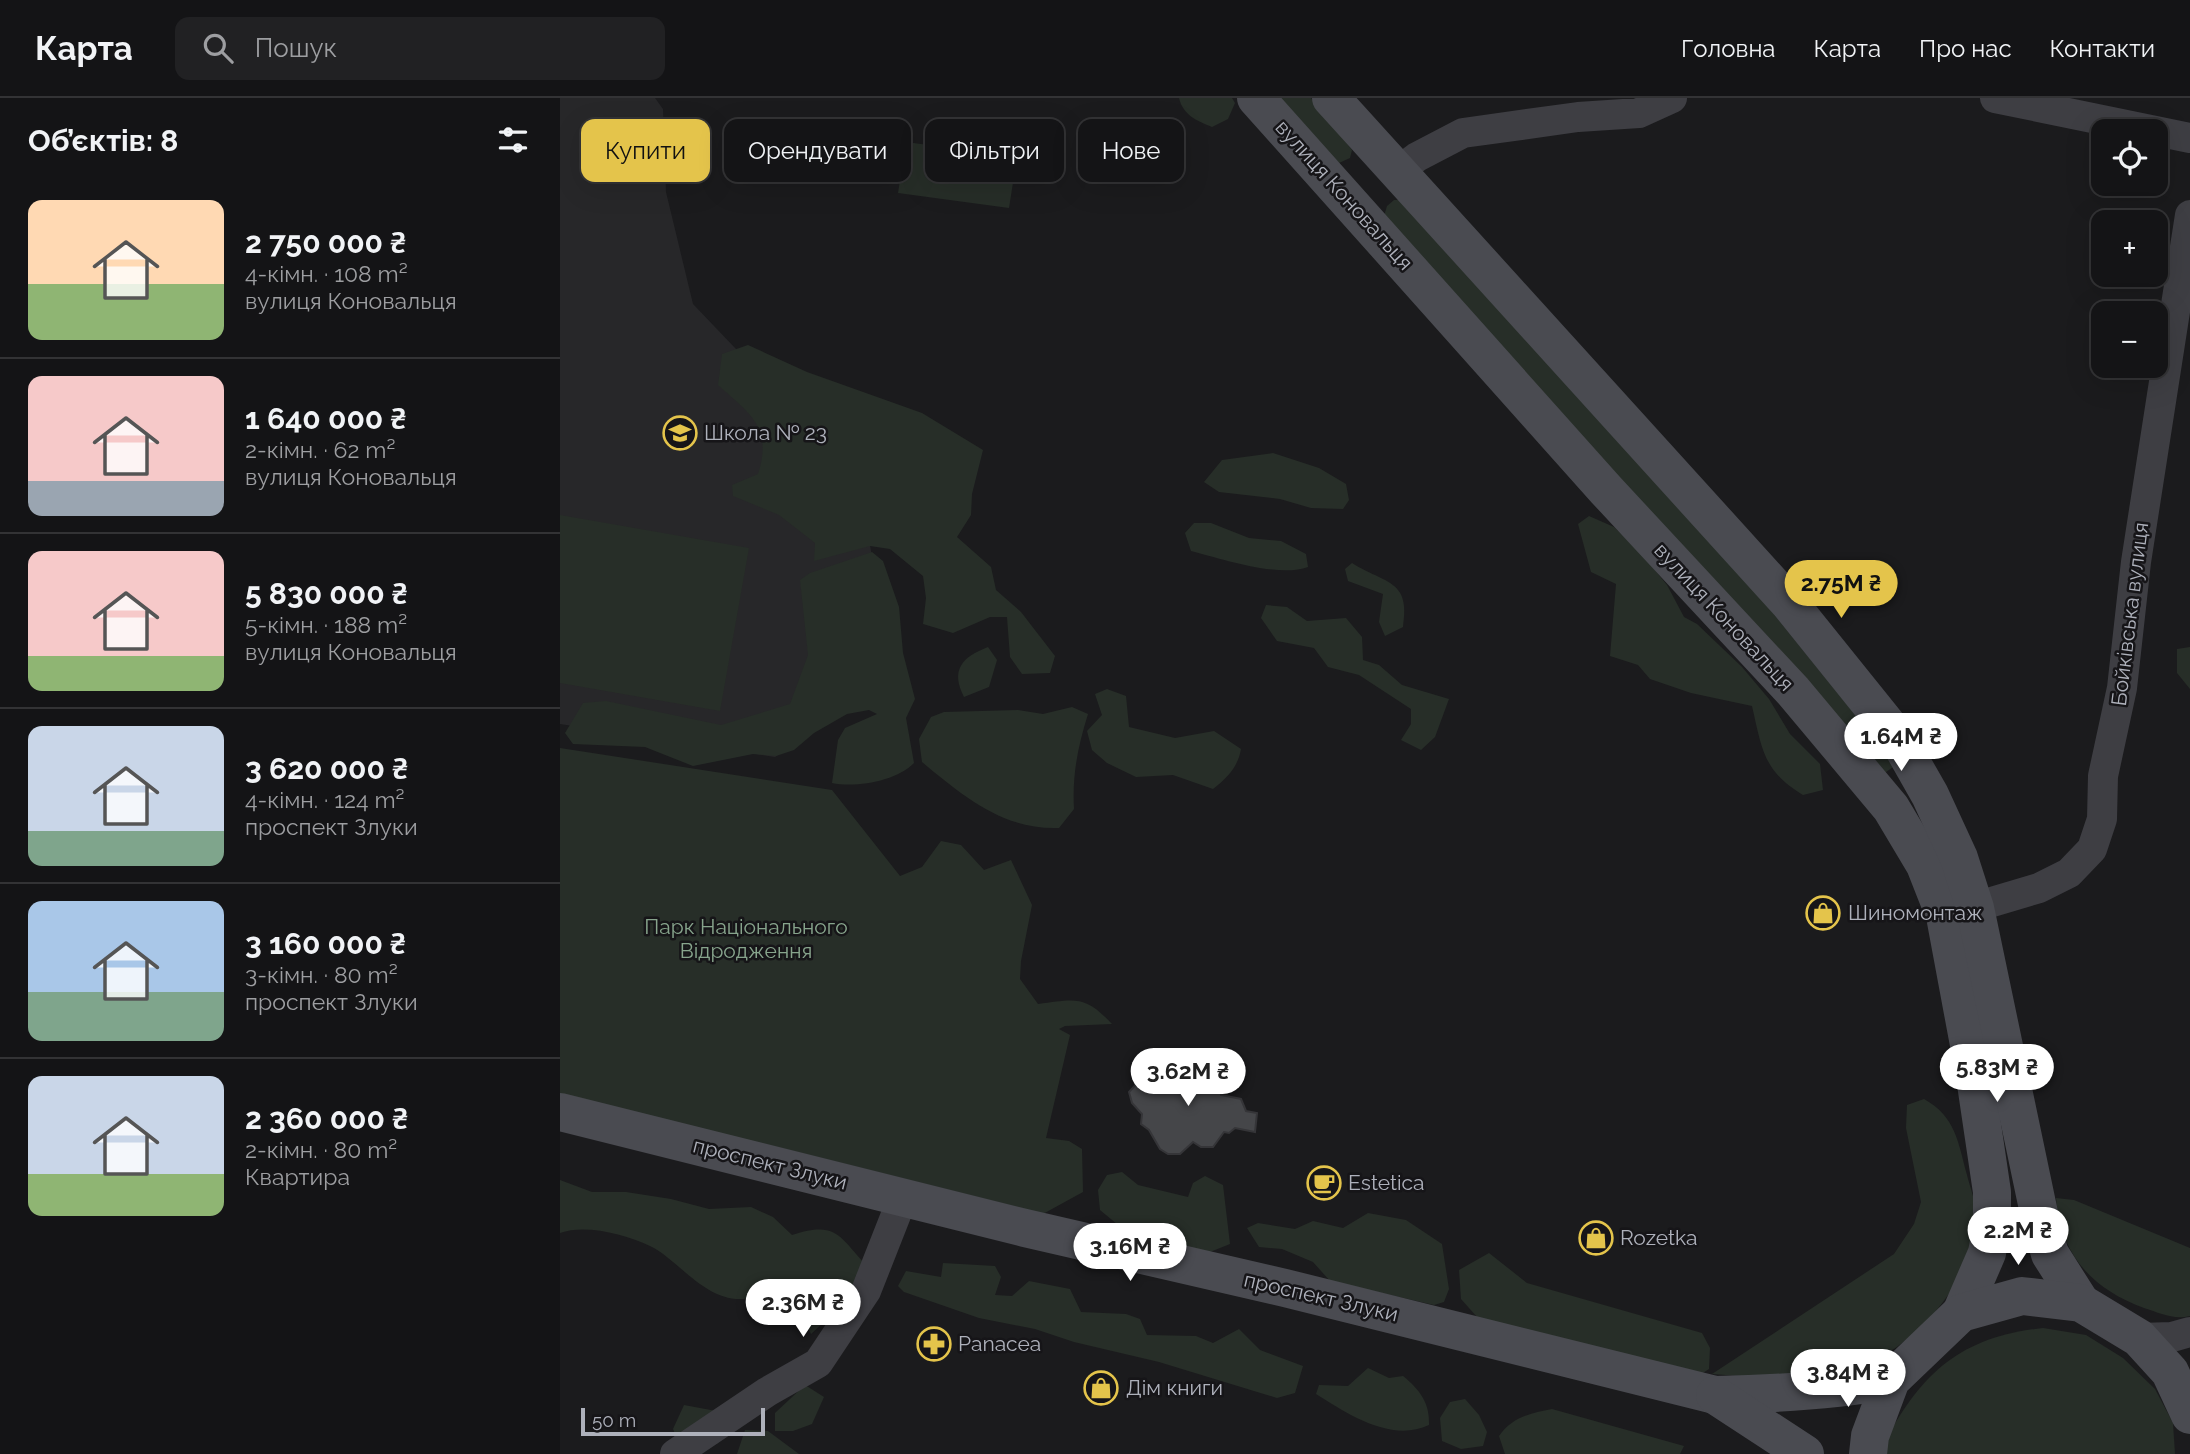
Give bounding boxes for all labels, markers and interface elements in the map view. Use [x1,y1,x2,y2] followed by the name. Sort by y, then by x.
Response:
[175,17,665,80] search box
[35,29,133,68] text: Карта
[199,29,237,67] icon: search
[255,33,337,63] text: Пошук
[1681,34,1775,63] text: Головна
[1813,34,1881,63] text: Карта
[1919,34,2012,63] text: Про нас
[2050,34,2155,63] text: Контакти
[1270,114,1418,275] street label: вулиця Коновальця
[581,119,710,182] chip: Купити
[724,119,911,182] chip: Орендувати
[925,119,1064,182] chip: Фільтри
[1078,119,1184,182] chip: Нове
[2091,119,2168,378] map controls
[2091,119,2168,196] button: locate
[494,121,532,159] icon: filters
[28,123,178,158] text: Об’єктів: 8
[2091,210,2168,287] button: +
[245,225,406,260] text: 2 750 000 ₴
[84,228,168,312] icon: home
[245,260,408,287] text: 4-кімн. · 108 m²
[245,287,457,314] text: вулиця Коновальця
[2091,301,2168,378] button: −
[245,401,406,436] text: 1 640 000 ₴
[84,404,168,488] icon: home
[661,414,699,452] school or university icon: Школа № 23
[704,420,827,445] place label: Школа № 23
[245,436,395,463] text: 2-кімн. · 62 m²
[245,463,457,490] text: вулиця Коновальця
[2106,521,2153,707] street label: Бойківська вулиця
[1649,537,1799,696] street label: вулиця Коновальця
[1776,560,1906,620] pin: 2.75M ₴
[1801,569,1881,596] text: 2.75M ₴
[245,576,408,611] text: 5 830 000 ₴
[84,579,168,663] icon: home
[245,611,407,638] text: 5-кімн. · 188 m²
[245,638,457,665] text: вулиця Коновальця
[1836,714,1966,773] pin: 1.64M ₴
[1860,722,1942,749] text: 1.64M ₴
[245,751,408,786] text: 3 620 000 ₴
[84,754,168,838] icon: home
[245,786,404,813] text: 4-кімн. · 124 m²
[245,813,418,840] text: проспект Злуки
[1804,894,1842,932] shop icon: Шиномонтаж
[1848,900,1983,925] place label: Шиномонтаж
[644,914,848,963] park label: Парк Національного Відродження
[245,926,406,961] text: 3 160 000 ₴
[84,929,168,1013] icon: home
[245,961,398,988] text: 3-кімн. · 80 m²
[245,988,418,1015] text: проспект Злуки
[1932,1044,2062,1104] pin: 5.83M ₴
[1123,1048,1253,1108] pin: 3.62M ₴
[1956,1053,2038,1080] text: 5.83M ₴
[1147,1057,1229,1084] text: 3.62M ₴
[245,1101,408,1136] text: 2 360 000 ₴
[84,1104,168,1188] icon: home
[691,1132,850,1195] street label: проспект Злуки
[245,1136,397,1163] text: 2-кімн. · 80 m²
[245,1163,350,1190] text: Квартира
[1305,1164,1343,1202] cafe icon: Estetica
[1348,1170,1425,1195] place label: Estetica
[1961,1208,2075,1267] pin: 2.2M ₴
[1984,1216,2052,1243] text: 2.2M ₴
[1577,1219,1615,1257] shop icon: Rozetka
[1065,1224,1195,1283] pin: 3.16M ₴
[1620,1225,1698,1250] place label: Rozetka
[1089,1232,1171,1259] text: 3.16M ₴
[1242,1267,1401,1326] street label: проспект Злуки
[738,1280,868,1339] pin: 2.36M ₴
[762,1288,844,1315] text: 2.36M ₴
[915,1325,953,1363] pharmacy icon: Panacea
[958,1331,1041,1356] place label: Panacea
[1783,1350,1913,1409] pin: 3.84M ₴
[1807,1358,1889,1385] text: 3.84M ₴
[1082,1369,1120,1407] shop icon: Дім книги
[1126,1375,1223,1400] place label: Дім книги
[581,1405,765,1437] scale bar
[592,1409,636,1431] text: 50 m

